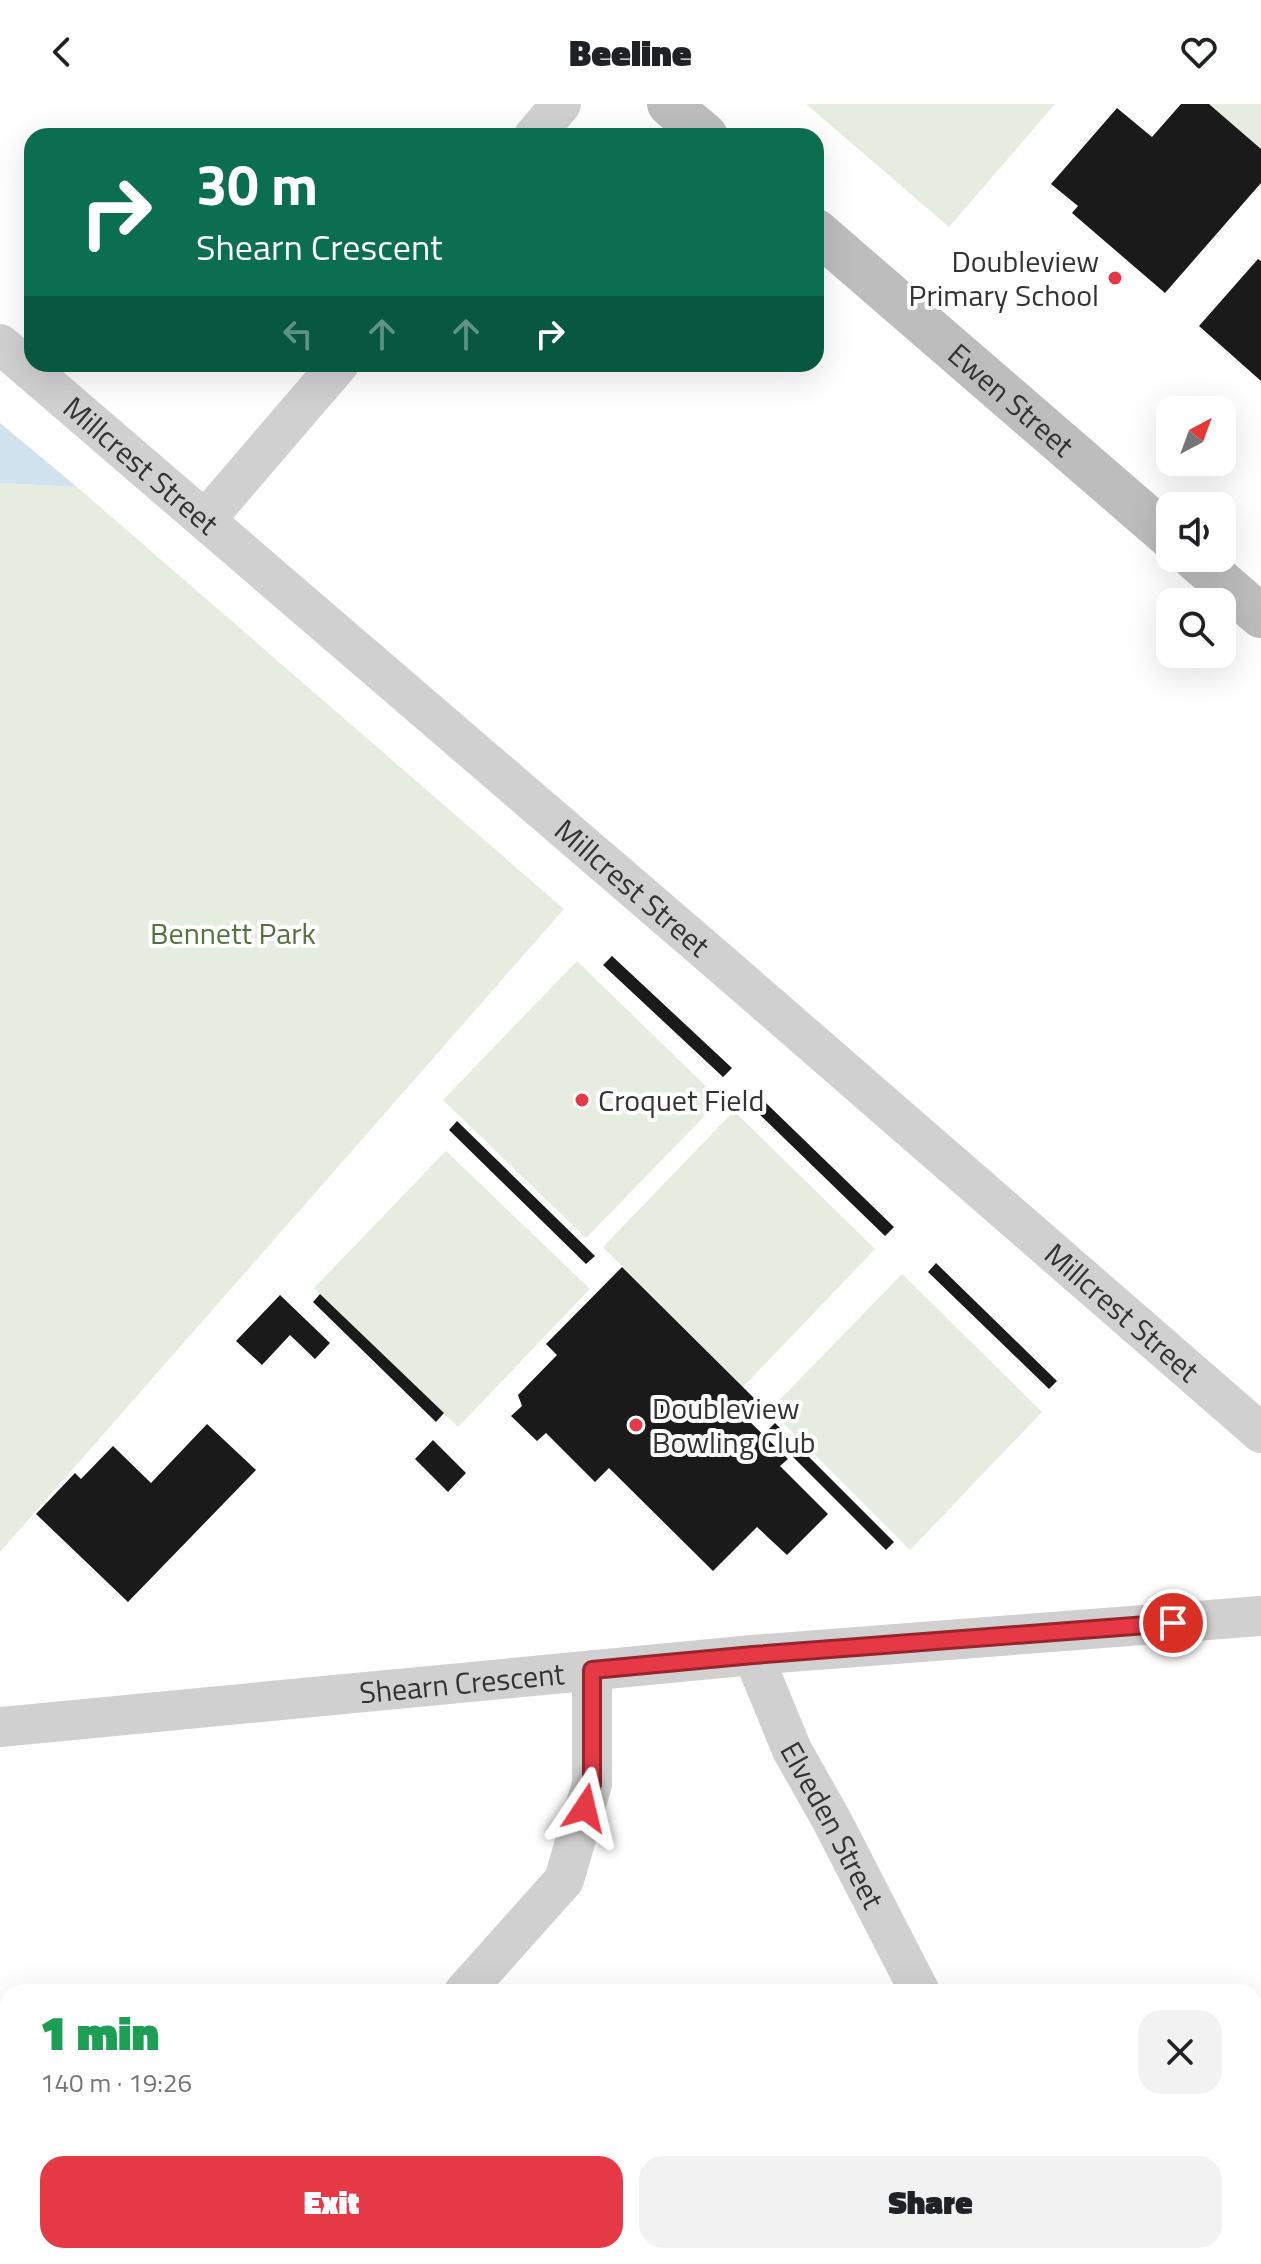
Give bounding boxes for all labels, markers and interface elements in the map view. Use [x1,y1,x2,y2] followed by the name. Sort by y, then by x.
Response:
[569,25,692,80] text: Beeline
[40,30,84,74] icon: back
[1177,30,1221,74] icon: heart
[196,142,318,227] text: 30 m
[64,160,168,264] icon: right
[196,219,443,274] text: Shearn Crescent
[909,238,1099,318] place label: Doubleview Primary School
[1106,269,1124,287] marker: Doubleview Primary School
[276,312,320,356] icon: left
[360,312,404,356] icon: ahead
[444,312,488,356] icon: ahead
[528,312,572,356] icon: right
[938,332,1085,468] street label: Ewen Street
[53,385,229,546] street label: Millcrest Street
[1156,396,1236,476] north arrow
[1156,396,1236,668] map controls
[1156,492,1236,572] button: sound
[1156,588,1236,668] button: search
[545,807,721,968] street label: Millcrest Street
[150,910,316,956] park label: Bennett Park
[598,1077,764,1123] place label: Croquet Field
[573,1091,591,1109] marker: Croquet Field
[1034,1232,1210,1393] street label: Millcrest Street
[652,1385,816,1465] place label: Doubleview Bowling Club
[627,1416,645,1434] marker: Doubleview Bowling Club
[1139,1589,1207,1657] pin
[1151,1601,1195,1645] icon: arrive
[357,1650,567,1716] street label: Shearn Crescent
[769,1733,897,1917] street label: Elveden Street
[543,1766,627,1850] position arrow
[40,1996,159,2069] text: 1 min
[1138,2010,1222,2094] button: close
[40,2063,192,2102] text: 140 m · 19:26
[40,2156,623,2248] button: Exit
[639,2156,1222,2248] button: Share

